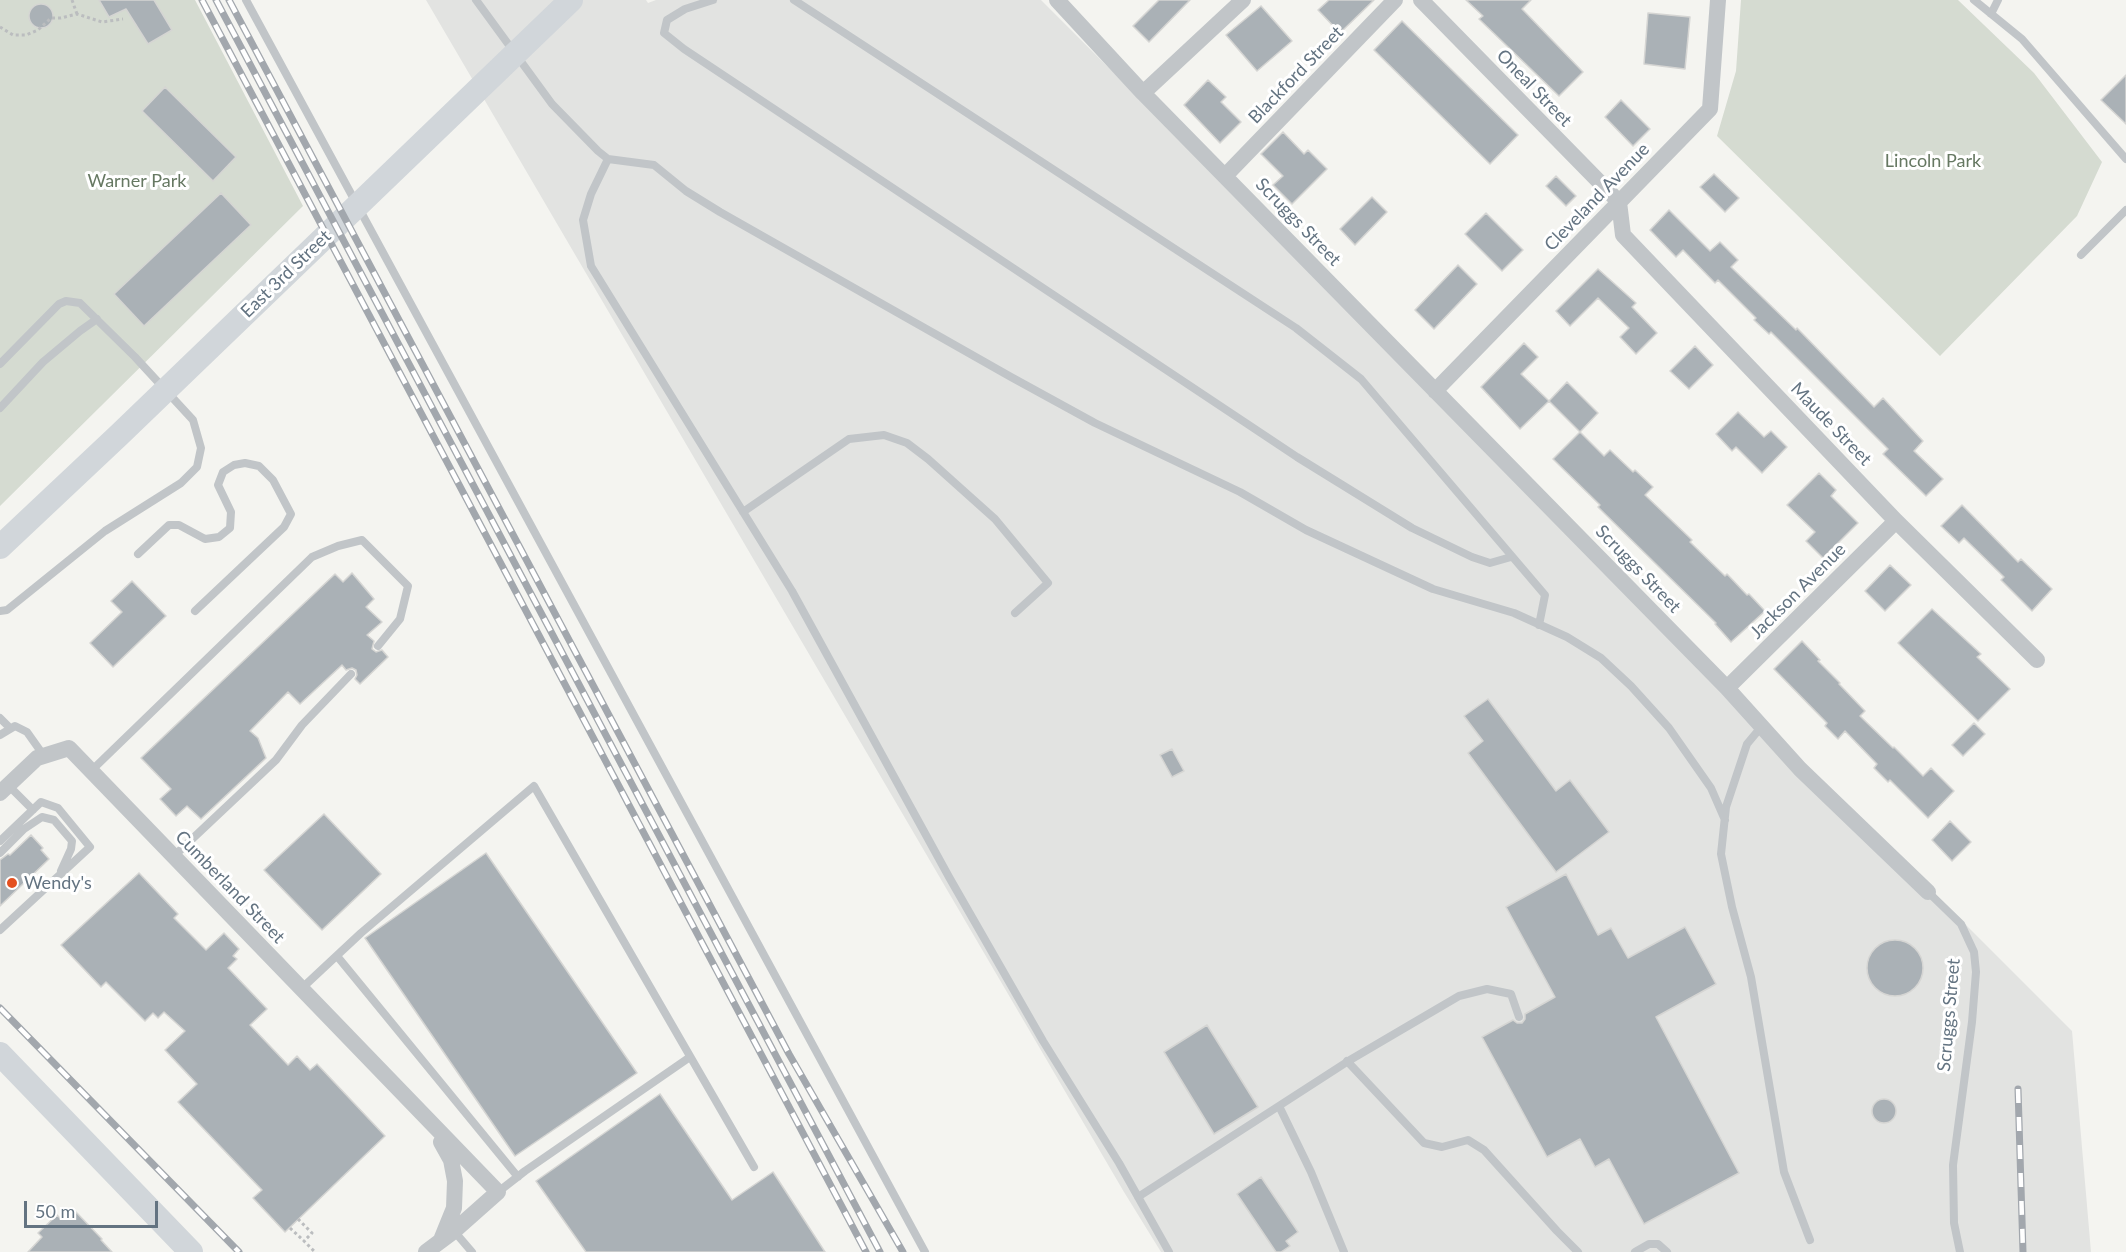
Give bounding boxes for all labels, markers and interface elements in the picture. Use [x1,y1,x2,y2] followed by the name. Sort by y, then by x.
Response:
[1244,22,1348,128] street label: Blackford Street
[1492,45,1576,131] street label: Oneal Street
[1540,139,1654,255] street label: Cleveland Avenue
[1885,150,1981,172] park label: Lincoln Park
[88,170,186,192] park label: Warner Park
[1251,174,1345,270] street label: Scruggs Street
[236,226,336,322] street label: East 3rd Street
[1786,378,1876,470] street label: Maude Street
[1591,521,1685,617] street label: Scruggs Street
[1746,539,1850,643] street label: Jackson Avenue
[171,826,289,948] street label: Cumberland Street
[24,872,92,894] place label: Wendy's
[5,876,19,890] marker: Wendy's
[1933,958,1965,1072] street label: Scruggs Street
[27,1189,160,1227] scale bar
[35,1200,75,1222] text: 50 m

